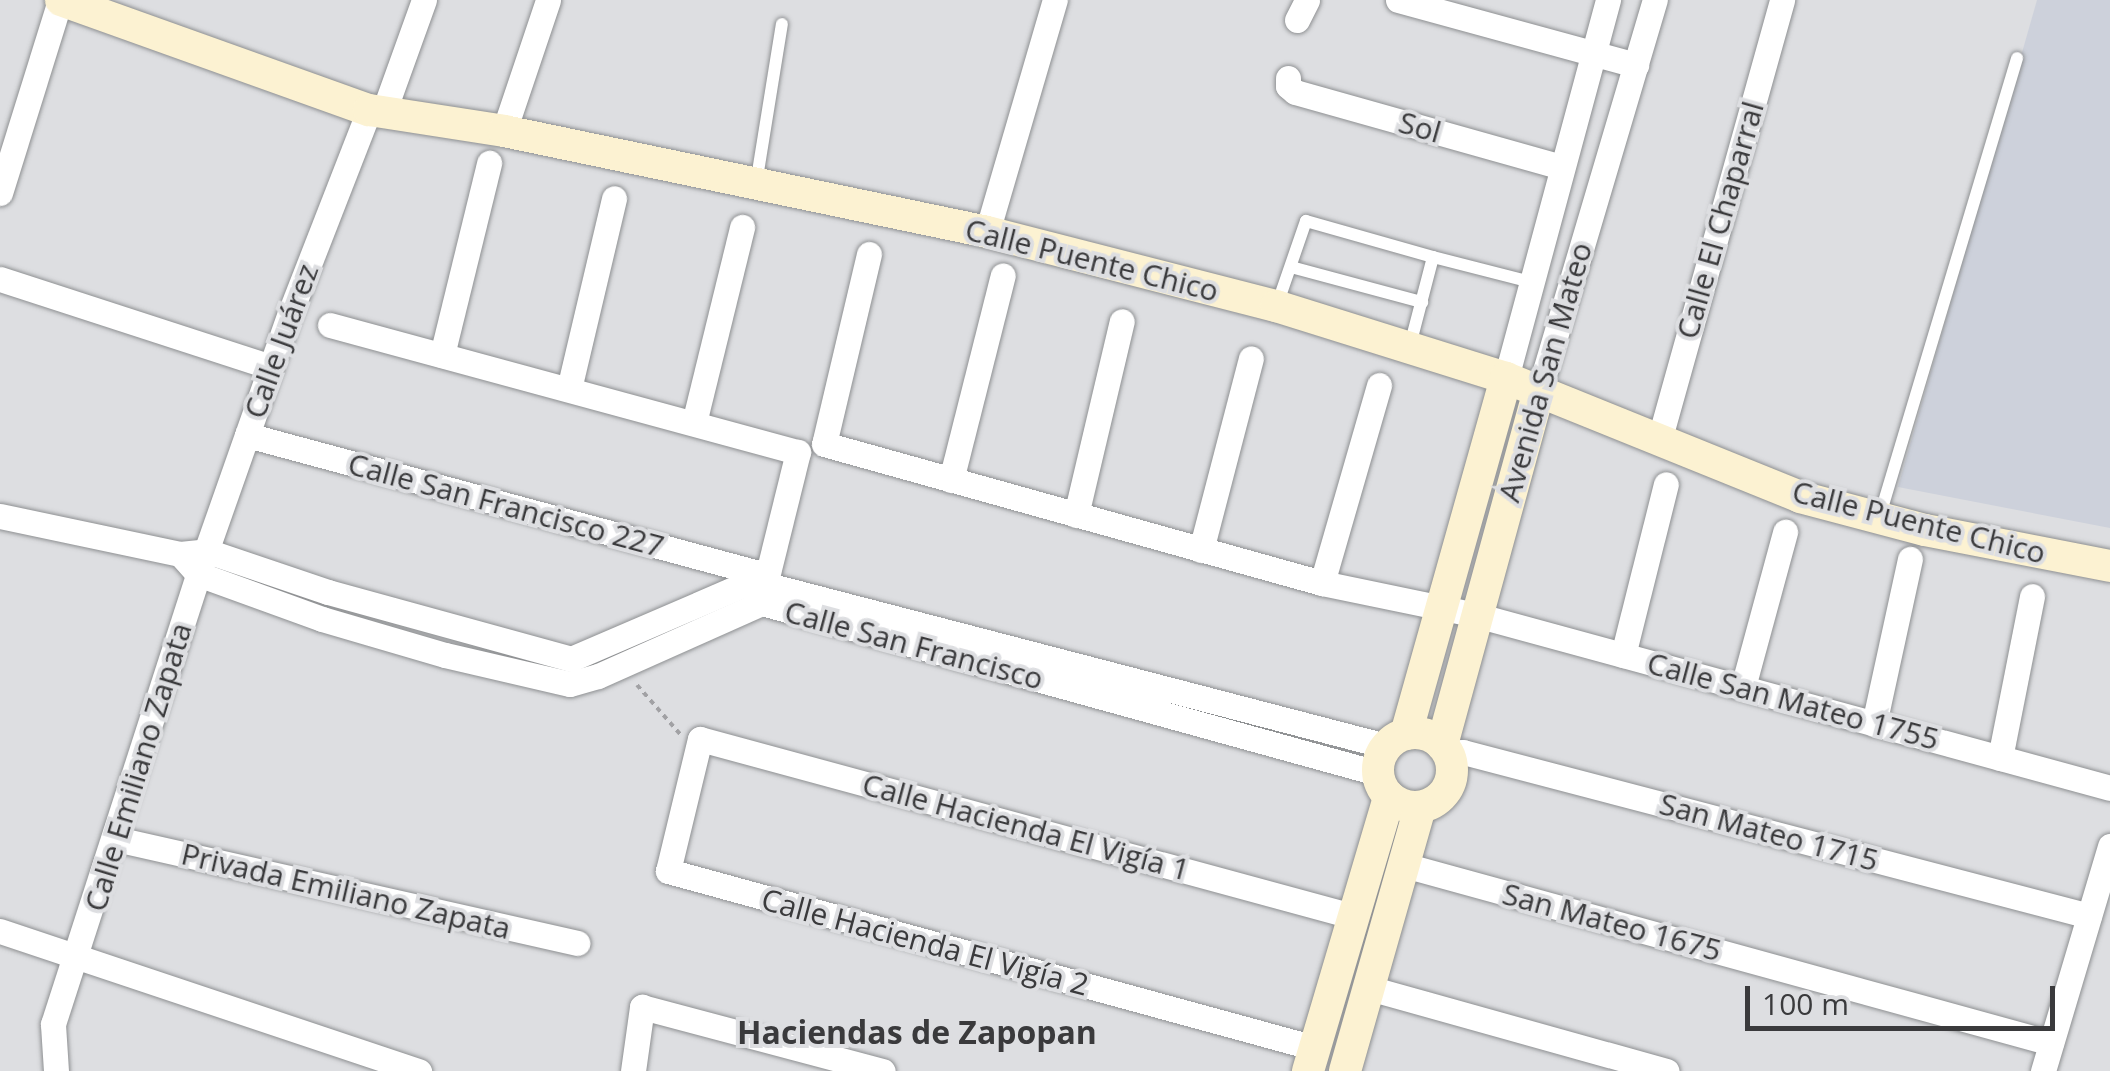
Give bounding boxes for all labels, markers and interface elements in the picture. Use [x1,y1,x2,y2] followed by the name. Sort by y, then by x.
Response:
[1669,97,1771,343] street label: Calle El Chaparral
[1395,104,1445,150] street label: Sol
[962,211,1222,309] street label: Calle Puente Chico
[1491,238,1599,506] street label: Avenida San Mateo
[236,259,326,423] street label: Calle Juárez
[344,446,668,564] street label: Calle San Francisco 227
[1789,473,2049,571] street label: Calle Puente Chico
[781,593,1047,697] street label: Calle San Francisco
[77,618,199,916] street label: Calle Emiliano Zapata
[1643,645,1943,757] street label: Calle San Mateo 1755
[859,766,1193,888] street label: Calle Hacienda El Vigía 1
[1656,786,1882,878] street label: San Mateo 1715
[178,836,514,946] street label: Privada Emiliano Zapata
[1499,876,1725,968] street label: San Mateo 1675
[758,881,1092,1003] street label: Calle Hacienda El Vigía 2
[1750,966,2060,1028] scale bar
[1762,983,1849,1024] text: 100 m
[737,1013,1097,1051] district label: Haciendas de Zapopan

